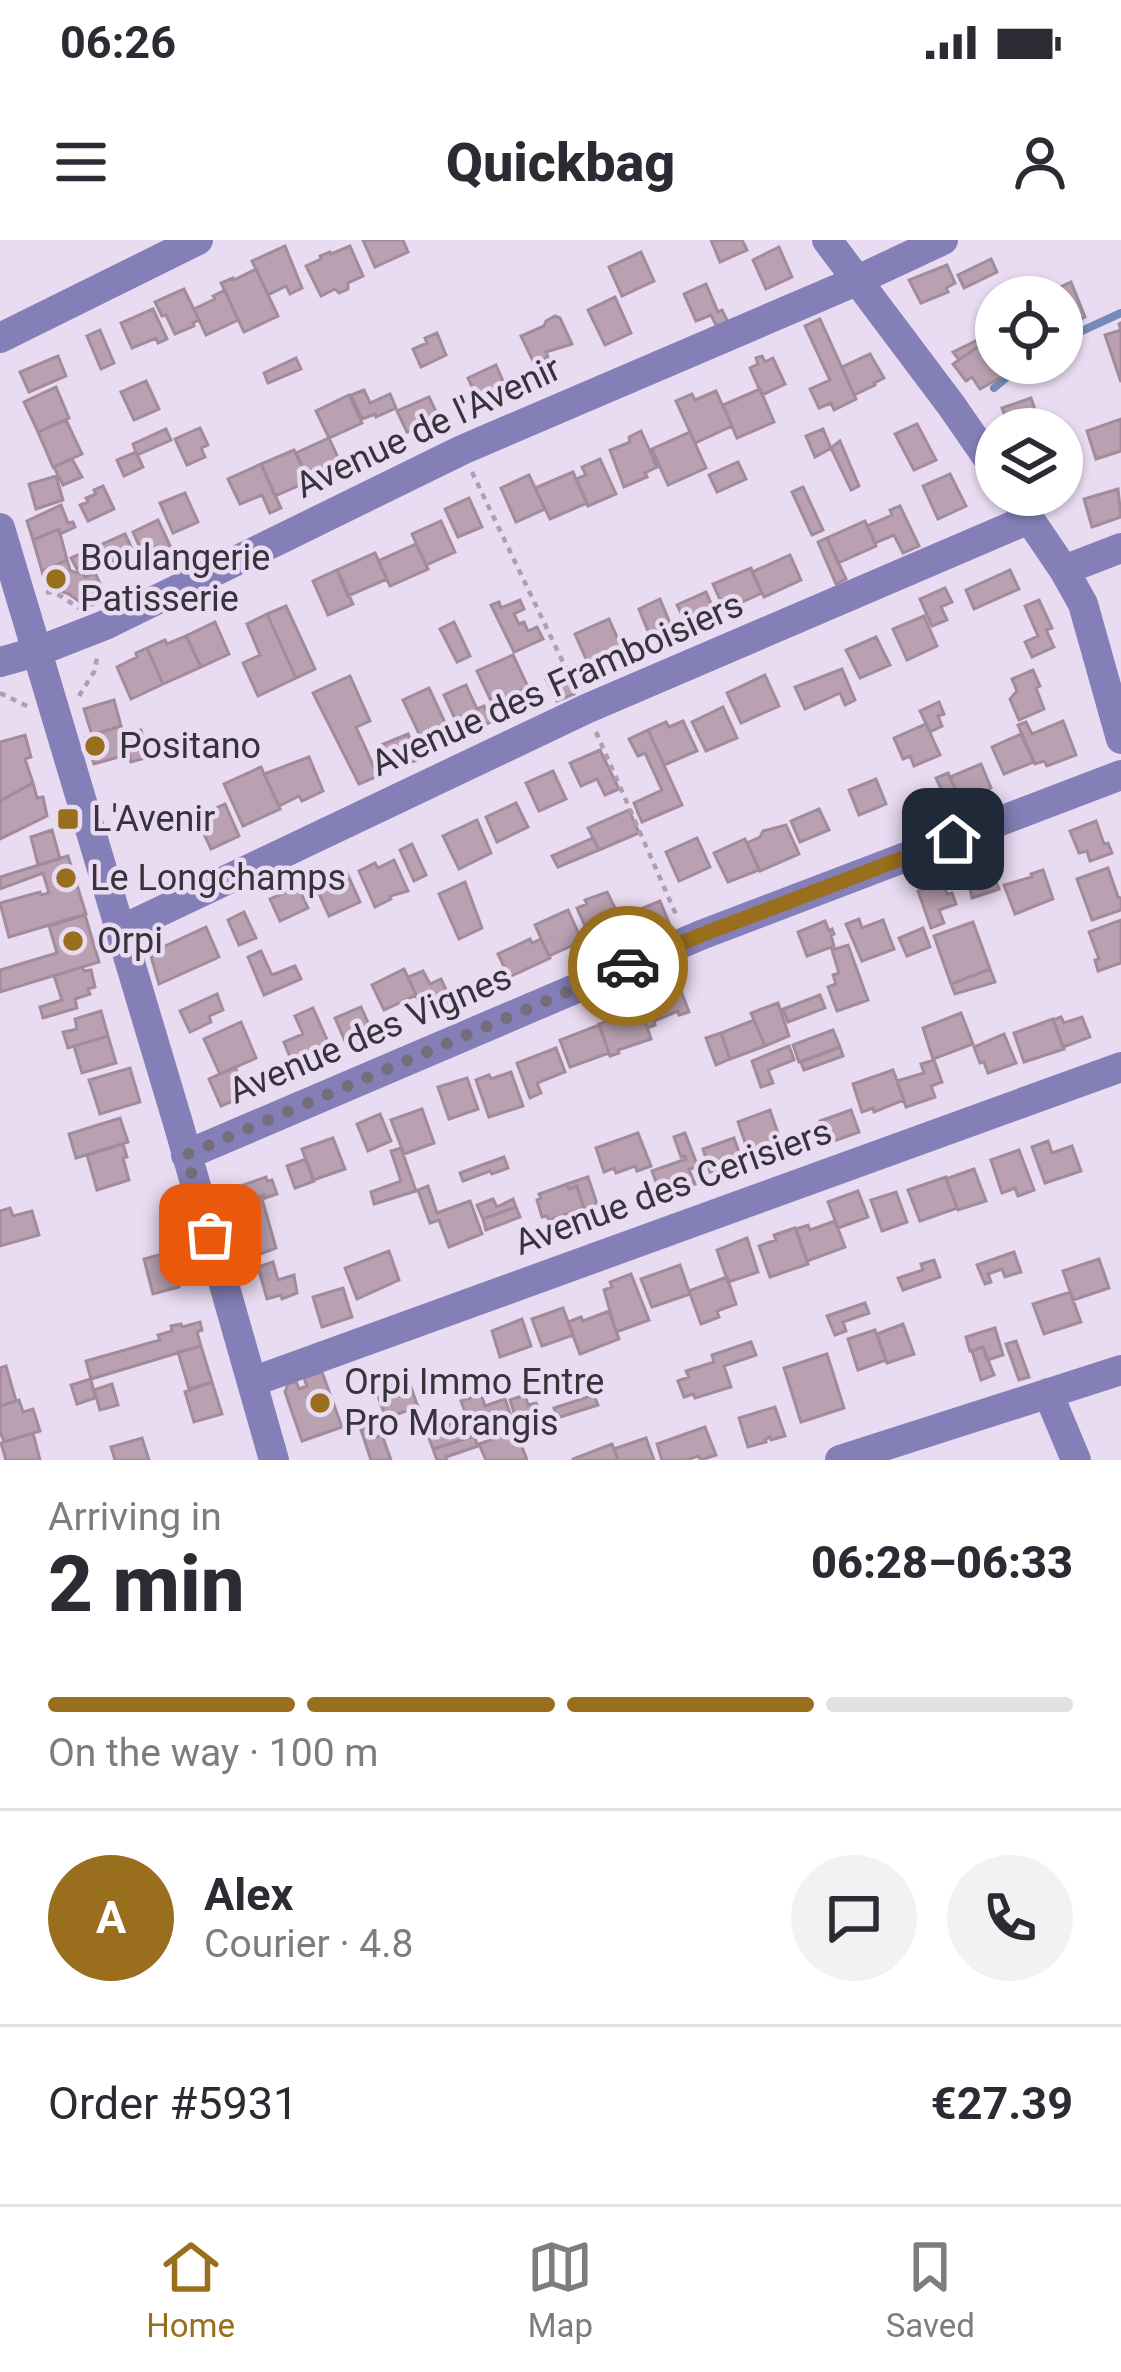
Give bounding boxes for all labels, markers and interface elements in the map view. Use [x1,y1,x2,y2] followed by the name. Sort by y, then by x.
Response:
[60,16,176,69] text: 06:26
[48,129,114,195] icon: menu
[1007,129,1073,195] icon: person
[446,131,675,194] text: Quickbag
[975,276,1083,516] map controls
[975,276,1083,384] button: locate
[289,347,567,507] street label: Avenue de l'Avenir
[975,408,1083,516] button: layers
[80,537,270,620] place label: Boulangerie Patisserie
[43,566,69,592] marker: Boulangerie Patisserie
[365,583,749,785] street label: Avenue des Framboisiers
[119,725,261,767] place label: Positano
[82,733,108,759] marker: Positano
[902,788,1004,890] pin
[92,798,215,840] place label: L'Avenir
[55,806,81,832] marker: L'Avenir
[920,806,986,872] icon: home
[90,857,346,899] place label: Le Longchamps
[53,865,79,891] marker: Le Longchamps
[568,906,688,1026] courier
[97,920,163,962] place label: Orpi
[60,928,86,954] marker: Orpi
[595,933,661,999] icon: car
[222,955,518,1113] street label: Avenue des Vignes
[509,1110,837,1264] street label: Avenue des Cerisiers
[159,1184,261,1286] pin
[177,1202,243,1268] icon: bag
[344,1361,604,1444] place label: Orpi Immo Entre Pro Morangis
[307,1390,333,1416] marker: Orpi Immo Entre Pro Morangis
[48,1494,222,1540] text: Arriving in
[811,1536,1073,1589] text: 06:28–06:33
[48,1539,245,1630] text: 2 min
[48,1730,379,1776] text: On the way · 100 m
[791,1855,917,1981] button: chat
[947,1855,1073,1981] button: phone
[204,1868,293,1921] text: Alex
[96,1891,126,1944] text: A
[204,1921,413,1967] text: Courier · 4.8
[48,2077,298,2130] text: Order #5931
[931,2077,1073,2130] text: €27.39
[146,2234,235,2345] tab: Home
[527,2234,593,2345] tab: Map
[886,2234,975,2345] tab: Saved

